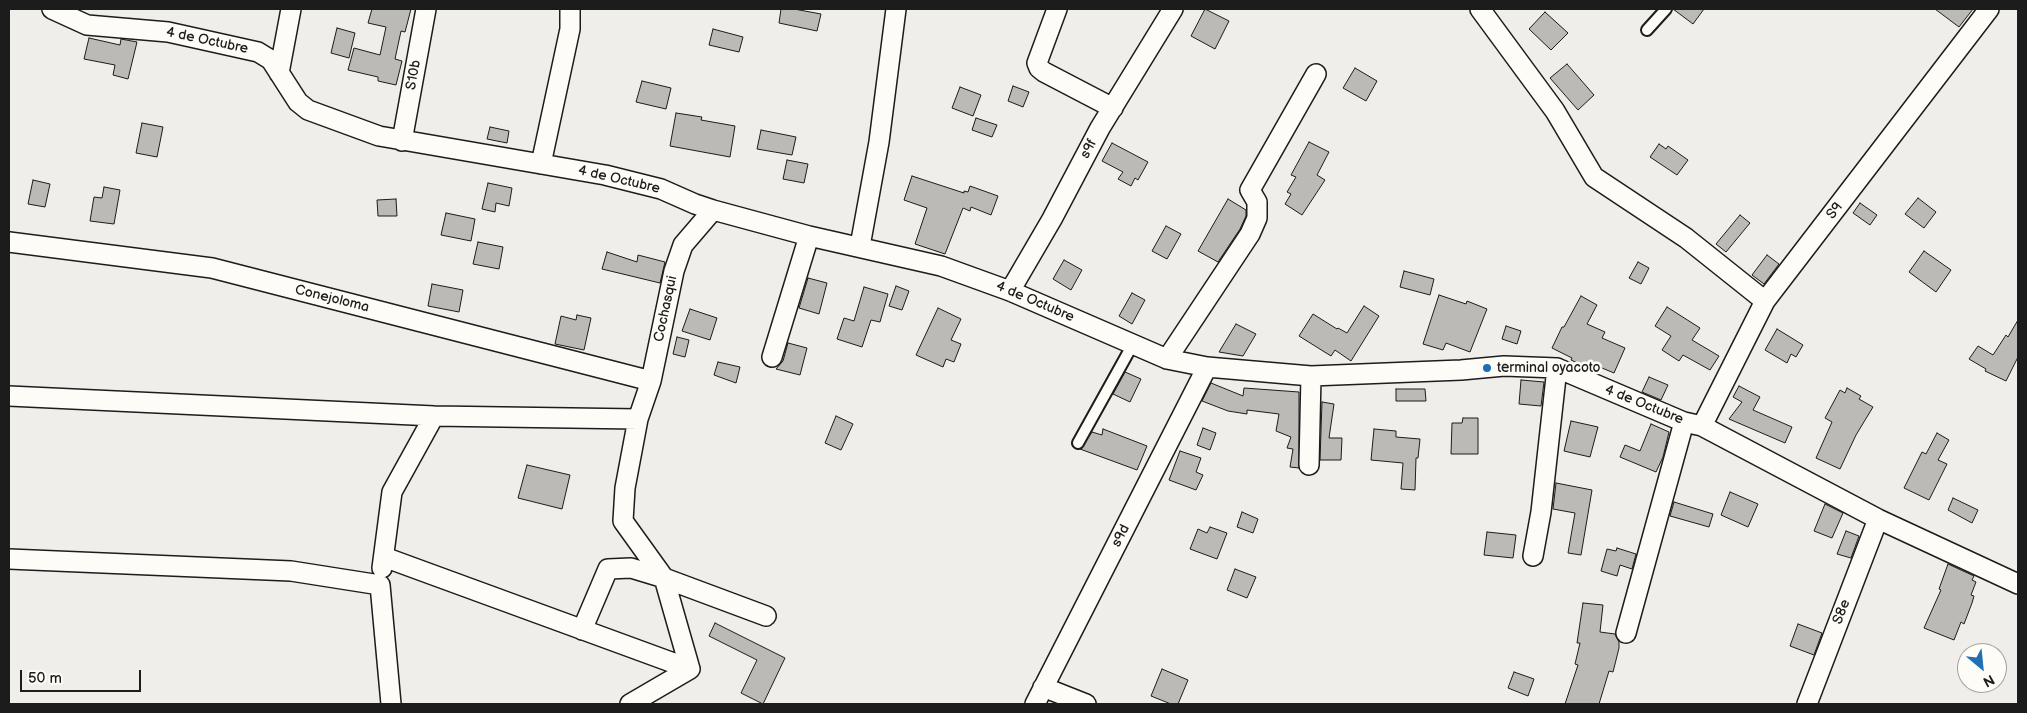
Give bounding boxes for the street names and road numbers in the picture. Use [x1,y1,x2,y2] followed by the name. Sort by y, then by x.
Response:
[165,24,249,58] street label: 4 de Octubre
[403,59,425,91] street label: S10b
[1077,137,1101,161] street label: s9f
[577,162,661,198] street label: 4 de Octubre
[1823,199,1847,223] street label: S9
[651,274,681,344] street label: Cochasqui
[993,278,1077,326] street label: 4 de Octubre
[293,282,371,316] street label: Conejoloma
[1602,382,1686,428] street label: 4 de Octubre
[1108,522,1134,550] street label: s9d
[1830,597,1854,627] street label: S8e

